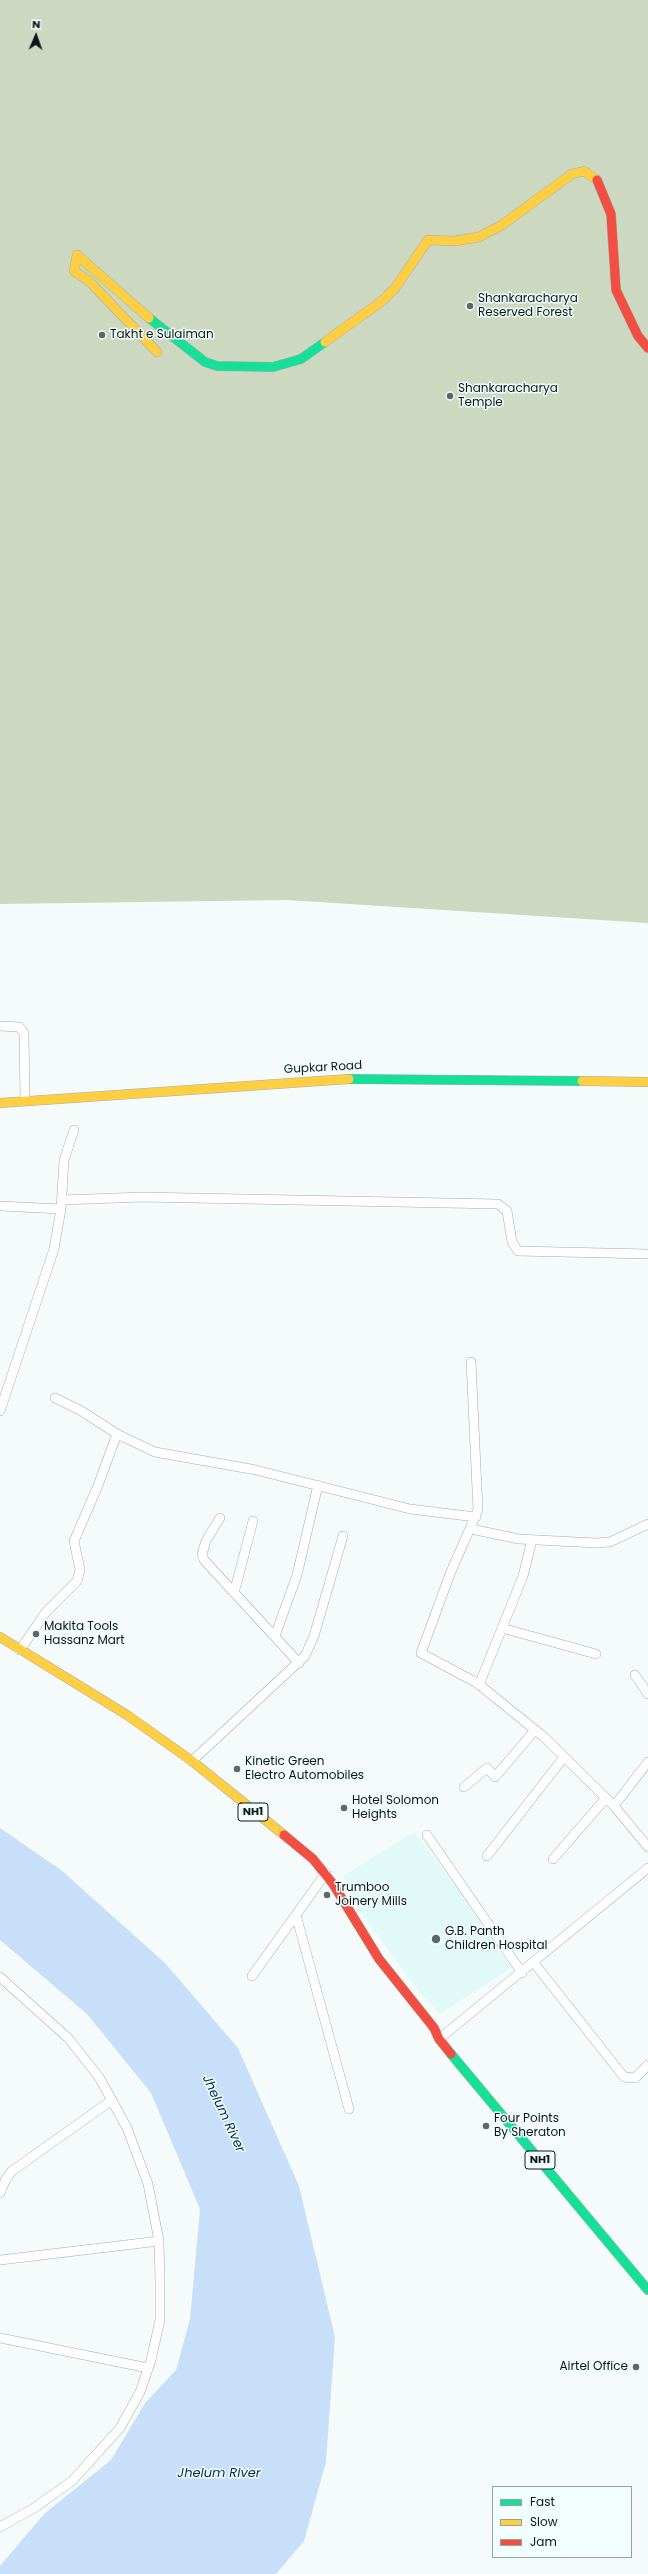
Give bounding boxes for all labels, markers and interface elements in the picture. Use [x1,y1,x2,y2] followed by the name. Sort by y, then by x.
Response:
[16,16,56,56] north arrow
[32,16,41,32] text: N
[478,292,578,320] place label: Shankaracharya Reserved Forest
[465,301,475,311] marker: Shankaracharya Reserved Forest
[110,328,214,342] place label: Takht e Sulaiman
[97,330,107,340] marker: Takht e Sulaiman
[458,382,558,410] place label: Shankaracharya Temple
[445,391,455,401] marker: Shankaracharya Temple
[284,1059,362,1077] street label: Gupkar Road
[44,1620,125,1648] place label: Makita Tools Hassanz Mart
[31,1629,41,1639] marker: Makita Tools Hassanz Mart
[245,1755,364,1783] place label: Kinetic Green Electro Automobiles
[232,1764,242,1774] marker: Kinetic Green Electro Automobiles
[352,1794,439,1822] place label: Hotel Solomon Heights
[238,1803,268,1821] road number: NH1
[339,1803,349,1813] marker: Hotel Solomon Heights
[335,1881,407,1909] place label: Trumboo Joinery Mills
[322,1890,332,1900] marker: Trumboo Joinery Mills
[445,1925,548,1953] place label: G.B. Panth Children Hospital
[430,1933,442,1945] marker: G.B. Panth Children Hospital
[198,2073,248,2155] water label: Jhelum River
[494,2112,566,2140] place label: Four Points By Sheraton
[481,2121,491,2131] marker: Four Points By Sheraton
[525,2151,555,2169] road number: NH1
[560,2360,628,2374] place label: Airtel Office
[631,2362,641,2372] marker: Airtel Office
[177,2466,261,2482] water label: Jhelum River
[492,2486,632,2558] legend
[530,2493,555,2510] text: Fast
[530,2513,558,2530] text: Slow
[530,2533,557,2550] text: Jam

